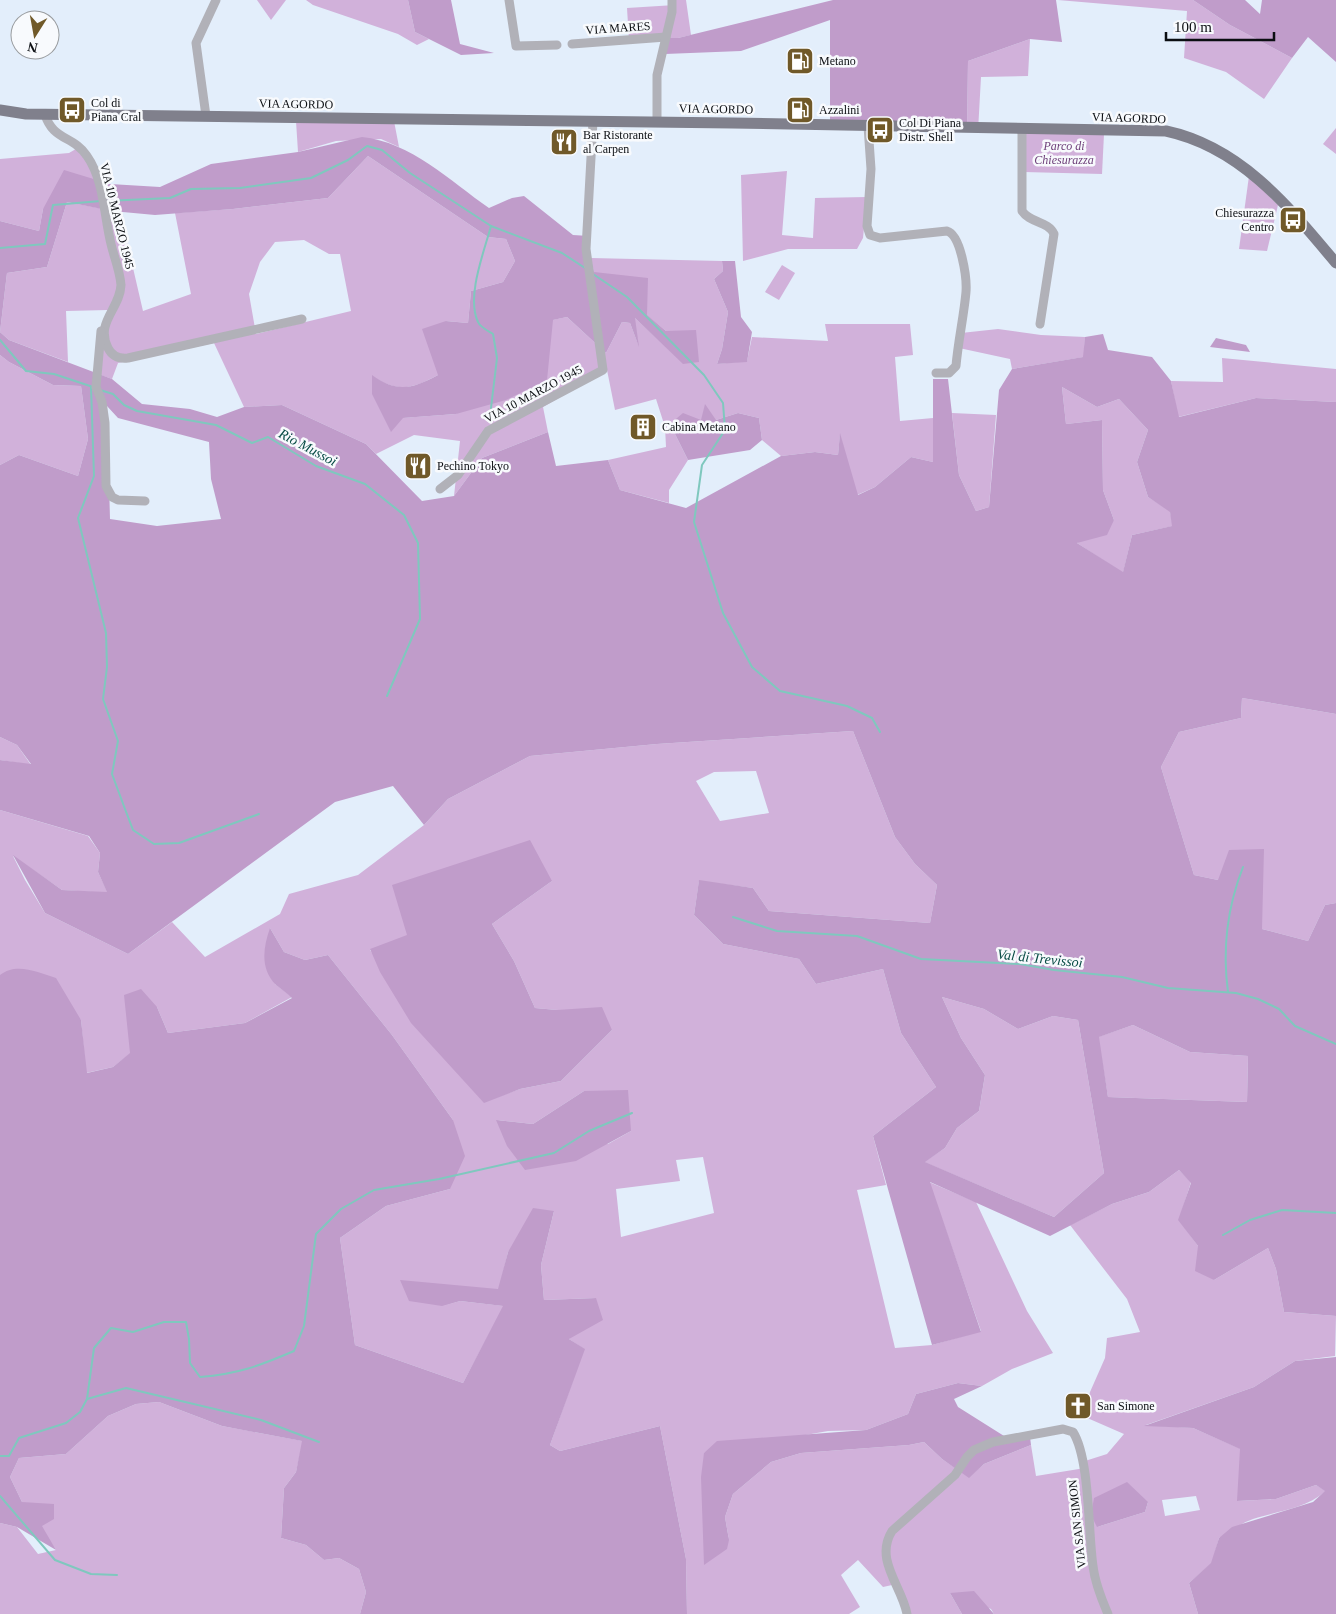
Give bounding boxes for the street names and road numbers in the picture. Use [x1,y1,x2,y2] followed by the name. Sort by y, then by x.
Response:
[585,19,651,37] street label: VIA MARES
[259,96,334,112] street label: VIA AGORDO
[679,101,754,117] street label: VIA AGORDO
[1092,110,1167,126] street label: VIA AGORDO
[97,161,137,271] street label: VIA 10 MARZO 1945
[482,362,584,426] street label: VIA 10 MARZO 1945
[1065,1479,1089,1569] street label: VIA SAN SIMON

